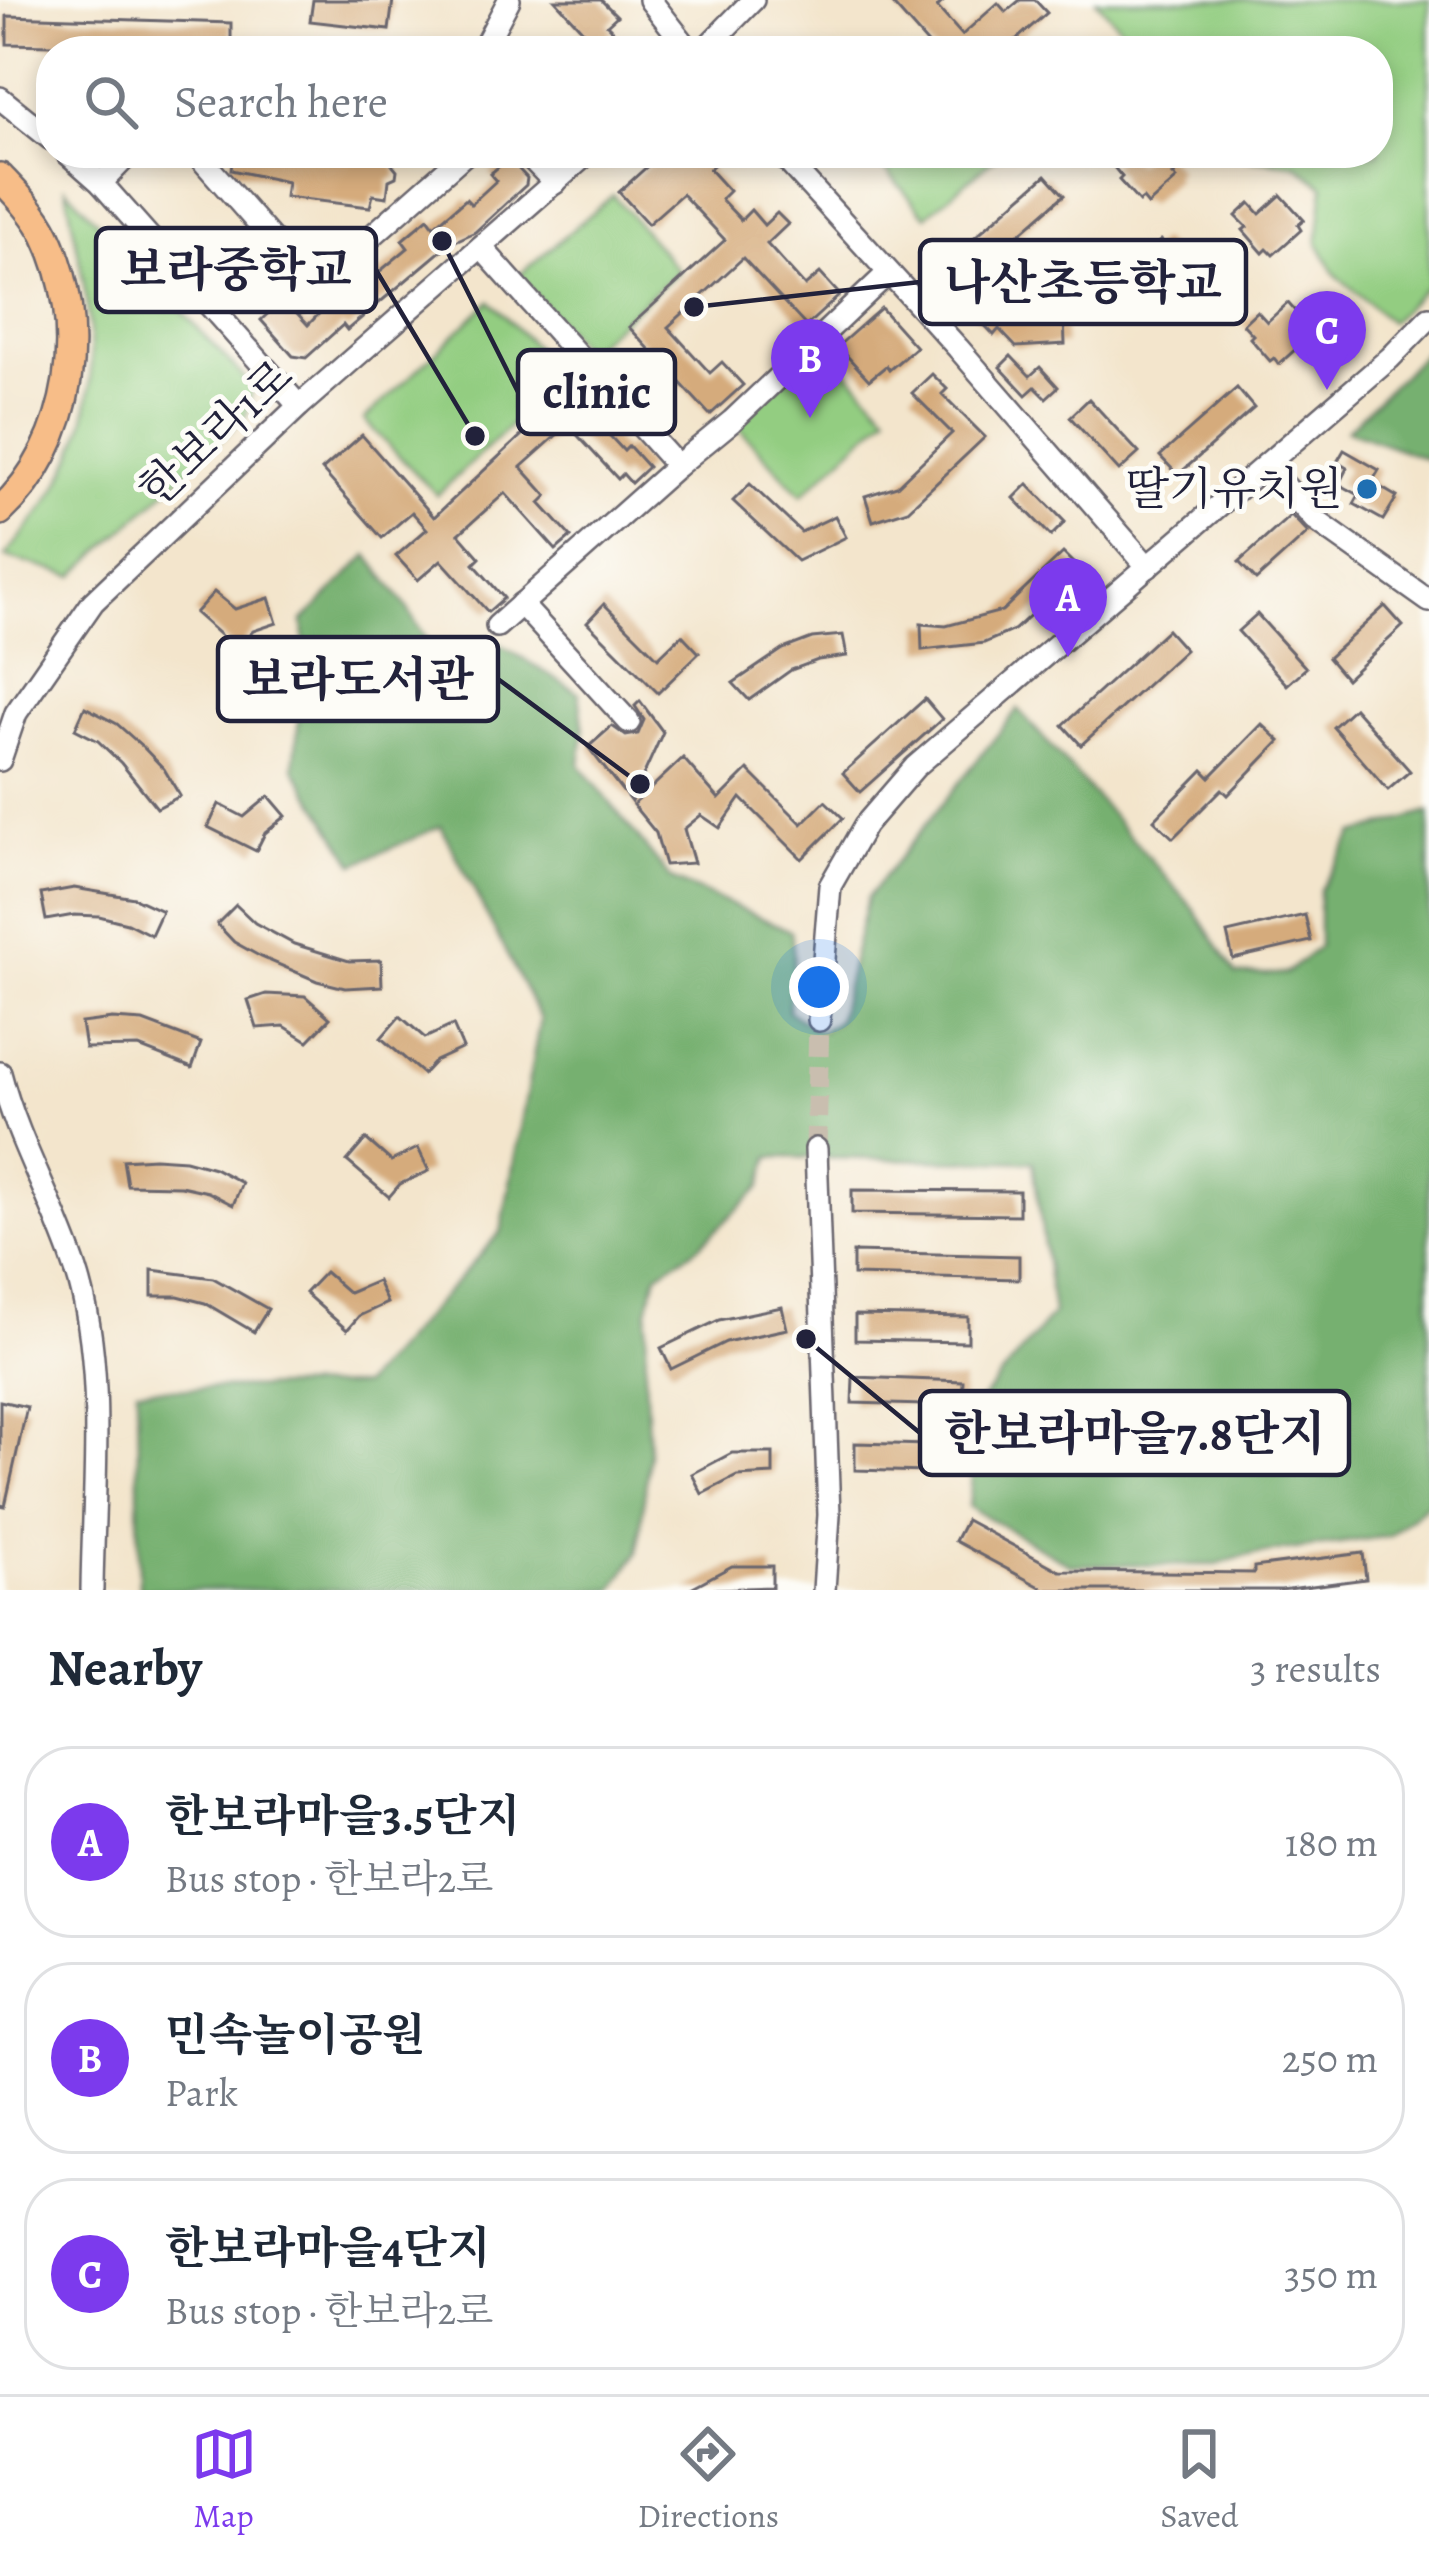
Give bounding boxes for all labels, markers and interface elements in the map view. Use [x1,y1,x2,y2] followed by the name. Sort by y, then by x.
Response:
[36,36,1393,168] search box
[78,69,144,135] icon: search
[174,71,388,133] text: Search here
[96,228,376,312] callout: 보라중학교
[120,237,352,303] text: 보라중학교
[920,240,1246,324] callout: 나산초등학교
[944,250,1222,316] text: 나산초등학교
[1288,291,1366,390] pin: C
[771,319,849,418] pin: B
[126,346,306,520] street label: 한보라1로
[518,350,675,434] callout: clinic
[543,359,651,425] text: clinic
[1126,458,1343,520] place label: 딸기유치원
[1354,476,1380,502] marker: 딸기유치원
[1029,558,1107,657] pin: A
[218,637,498,721] callout: 보라도서관
[242,647,475,713] text: 보라도서관
[789,957,849,1017] your location
[920,1391,1349,1475] callout: 한보라마을7.8단지
[944,1401,1326,1467] text: 한보라마을7.8단지
[48,1633,202,1703] text: Nearby
[1250,1642,1381,1695] text: 3 results
[165,1785,520,1847] text: 한보라마을3.5단지
[78,1816,102,1869] text: A
[1285,1816,1378,1869] text: 180 m
[165,1852,494,1905] text: Bus stop · 한보라2로
[165,2004,426,2066] text: 민속놀이공원
[78,2032,102,2085] text: B
[1282,2032,1378,2085] text: 250 m
[165,2066,238,2119] text: Park
[165,2217,490,2279] text: 한보라마을4단지
[78,2248,102,2301] text: C
[1284,2248,1378,2301] text: 350 m
[165,2284,494,2337] text: Bus stop · 한보라2로
[191,2421,257,2538] tab: Map
[638,2421,779,2538] tab: Directions
[1160,2421,1238,2538] tab: Saved

